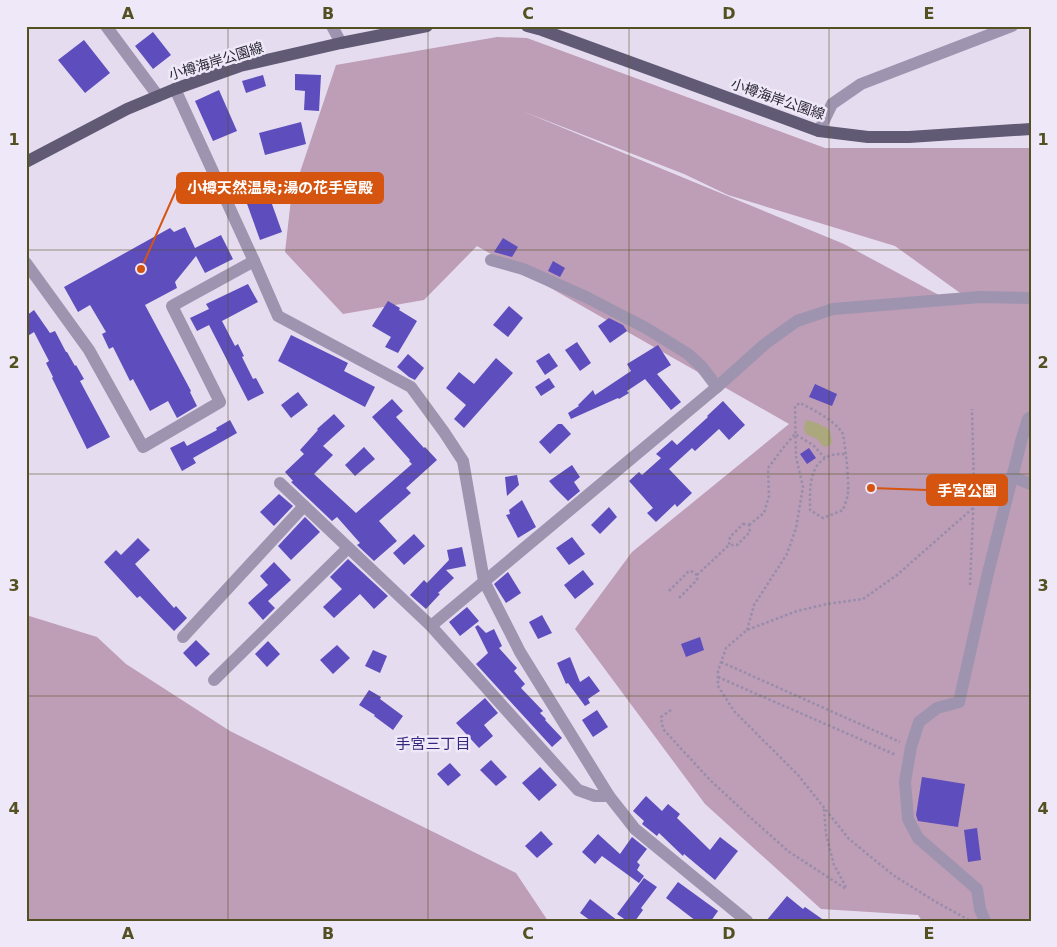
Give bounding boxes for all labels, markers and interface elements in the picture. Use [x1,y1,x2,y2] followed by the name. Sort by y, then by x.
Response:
[122,4,135,23] text: A
[322,4,334,23] text: B
[522,4,534,23] text: C
[722,4,736,23] text: D
[924,4,934,23] text: E
[167,39,265,83] street label: 小樽海岸公園線
[729,75,827,123] street label: 小樽海岸公園線
[8,130,20,149] text: 1
[1037,130,1049,149] text: 1
[177,173,383,203] callout: 小樽天然温泉;湯の花手宮殿
[187,179,373,197] text: 小樽天然温泉;湯の花手宮殿
[8,353,20,372] text: 2
[1037,353,1049,372] text: 2
[927,475,1007,505] callout: 手宮公園
[937,482,997,500] text: 手宮公園
[8,576,20,595] text: 3
[1037,576,1049,595] text: 3
[395,735,471,753] district label: 手宮三丁目
[8,799,20,818] text: 4
[1037,799,1049,818] text: 4
[122,924,135,943] text: A
[322,924,334,943] text: B
[522,924,534,943] text: C
[722,924,736,943] text: D
[924,924,934,943] text: E

